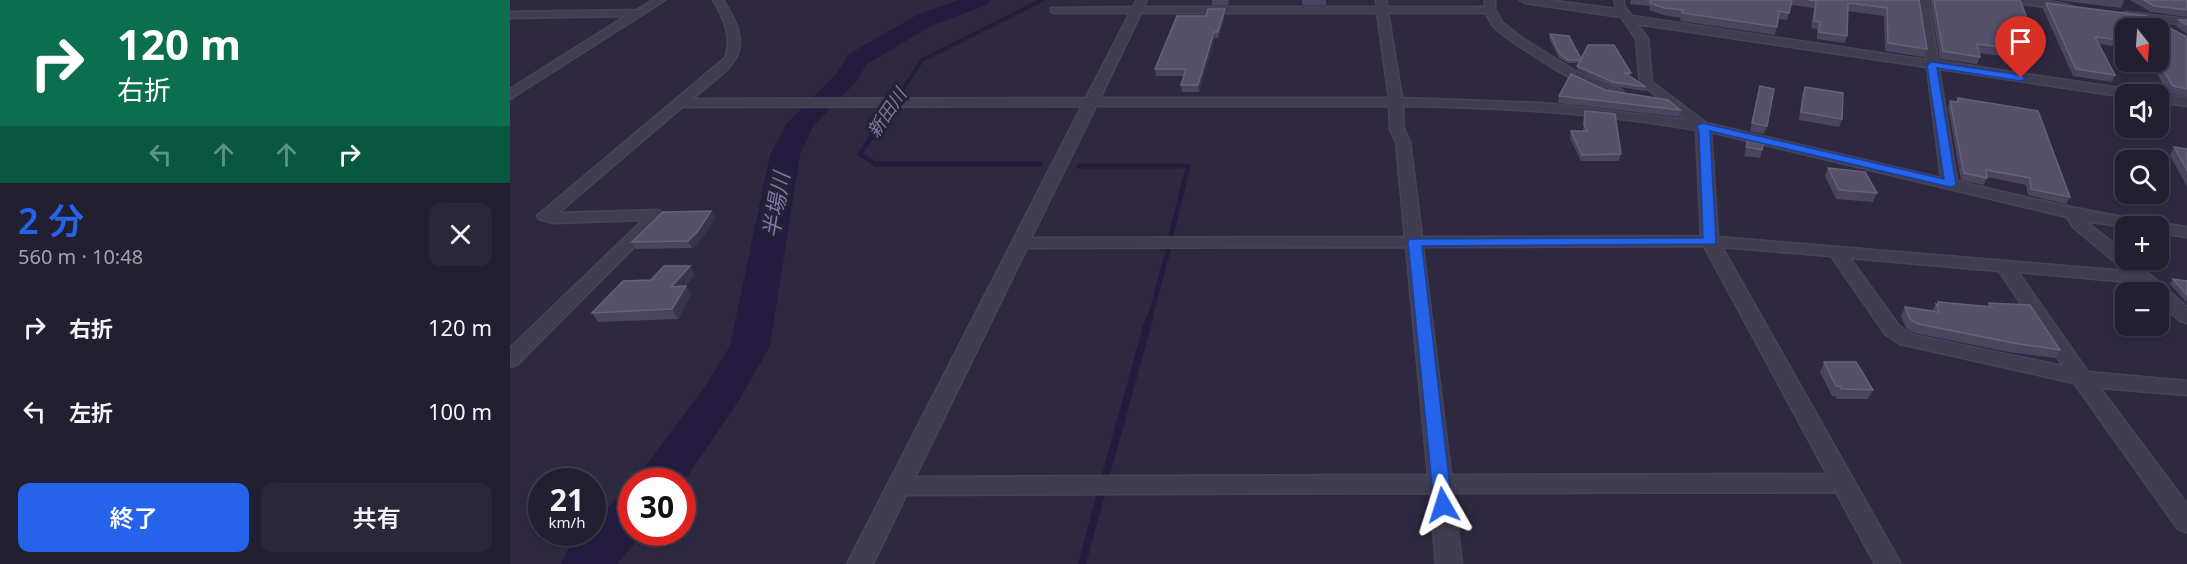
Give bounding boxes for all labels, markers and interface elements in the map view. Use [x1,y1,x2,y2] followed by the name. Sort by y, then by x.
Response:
[117,15,241,72] text: 120 m
[1995,16,2046,78] pin
[2115,18,2169,72] north arrow
[2115,18,2169,336] map controls
[18,24,96,102] icon: right
[2004,25,2037,58] icon: arrive
[117,71,171,108] text: 右折
[861,82,912,142] water label: 新田川
[2115,84,2169,138] button: sound
[144,138,177,171] icon: left
[207,138,240,171] icon: ahead
[270,138,303,171] icon: ahead
[333,138,366,171] icon: right
[2115,150,2169,204] button: search
[755,168,796,240] water label: 半場川
[18,196,84,245] text: 2 分
[429,203,492,266] button: close
[2115,216,2169,270] button: +
[18,243,143,270] text: 560 m · 10:48
[2115,282,2169,336] button: −
[18,311,51,344] icon: right
[428,312,492,342] text: 120 m
[69,313,113,343] text: 右折
[18,395,51,428] icon: left
[428,396,492,426] text: 100 m
[69,397,113,427] text: 左折
[618,468,696,546] speed limit sign: 30
[1411,473,1475,537] position arrow
[550,479,584,520] text: 21
[18,483,249,552] button: 終了
[261,483,492,552] button: 共有
[549,512,585,532] text: km/h

